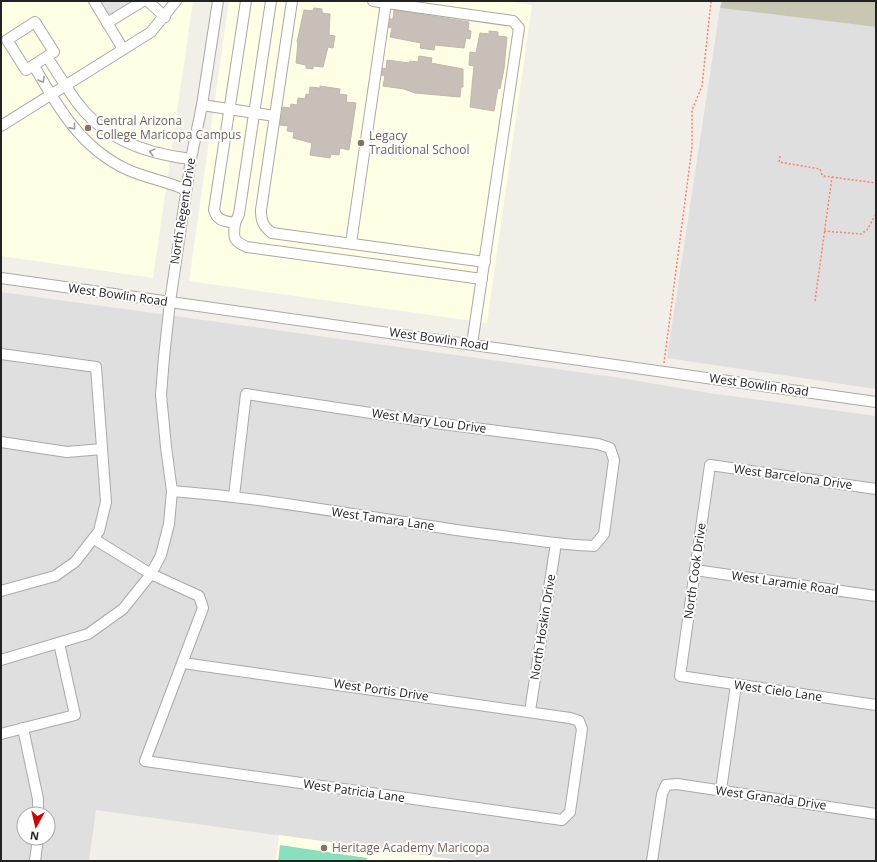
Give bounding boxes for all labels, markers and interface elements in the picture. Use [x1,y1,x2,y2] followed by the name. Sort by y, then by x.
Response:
[38,76,45,83] one-way arrow
[96,112,241,143] place label: Central Arizona College Maricopa Campus
[69,123,76,130] one-way arrow
[83,123,93,133] marker: Central Arizona College Maricopa Campus
[369,127,469,158] place label: Legacy Traditional School
[356,138,366,148] marker: Legacy Traditional School
[149,149,156,157] one-way arrow
[166,156,199,265] street label: North Regent Drive
[67,279,169,310] street label: West Bowlin Road
[388,323,490,354] street label: West Bowlin Road
[708,369,810,400] street label: West Bowlin Road
[371,404,488,437] street label: West Mary Lou Drive
[733,460,854,493] street label: West Barcelona Drive
[331,503,436,534] street label: West Tamara Lane
[679,522,710,620] street label: North Cook Drive
[730,567,840,598] street label: West Laramie Road
[526,573,559,681] street label: North Hoskin Drive
[332,674,430,705] street label: West Portis Drive
[733,676,823,705] street label: West Cielo Lane
[302,775,406,806] street label: West Patricia Lane
[715,781,828,814] street label: West Granada Drive
[16,806,56,846] north arrow
[29,828,40,844] text: N
[332,839,490,856] place label: Heritage Academy Maricopa
[319,843,329,853] marker: Heritage Academy Maricopa

